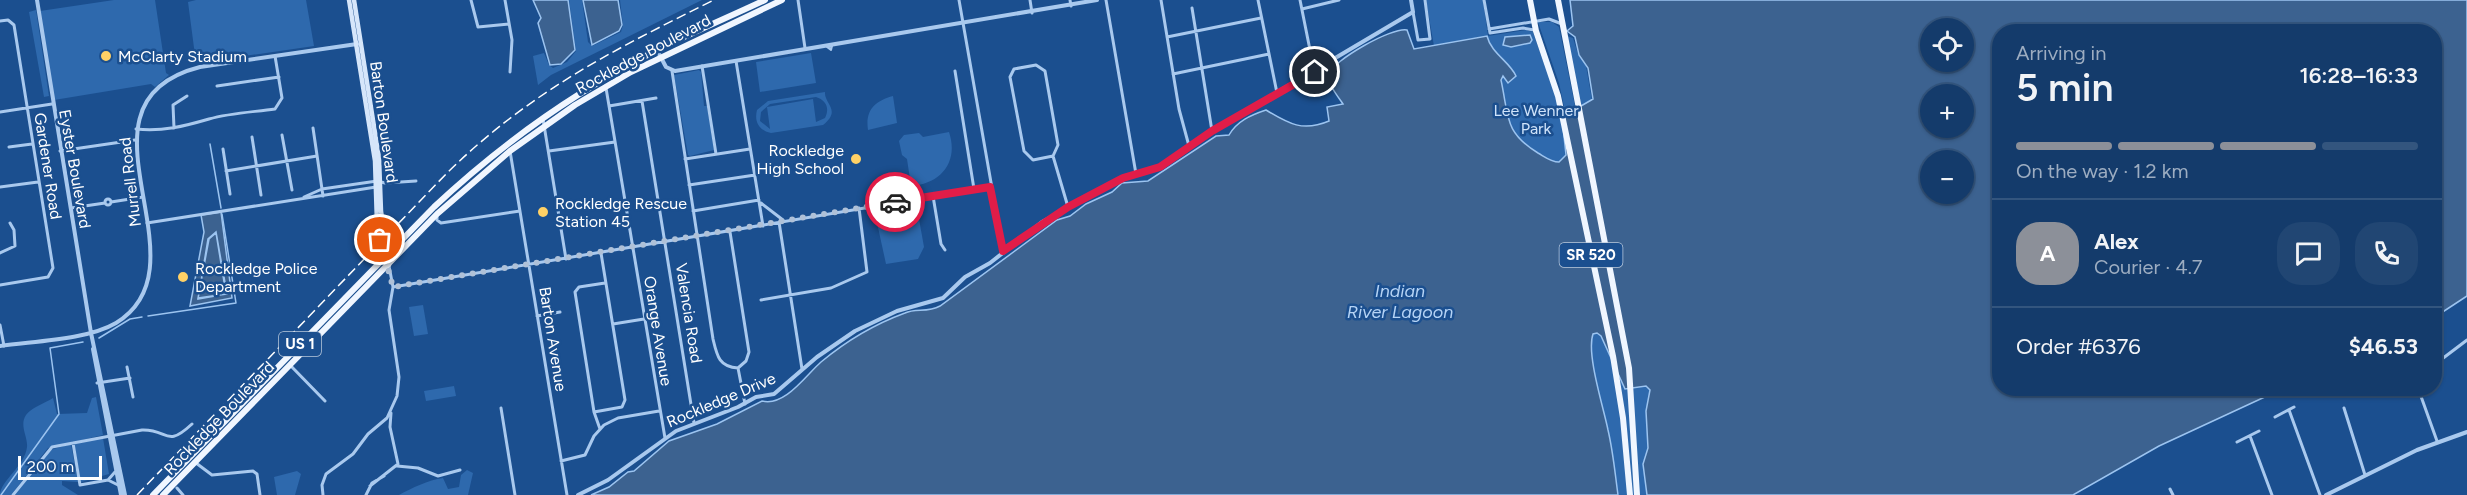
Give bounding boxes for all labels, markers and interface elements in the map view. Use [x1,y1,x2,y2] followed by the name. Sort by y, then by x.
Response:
[572,10,714,98] street label: Rockledge Boulevard
[1920,18,1974,204] map controls
[1920,18,1974,72] button: locate
[2016,41,2106,65] text: Arriving in
[1289,46,1340,97] pin
[118,47,247,66] place label: McClarty Stadium
[99,49,113,63] marker: McClarty Stadium
[1298,55,1331,88] icon: home
[366,60,402,184] street label: Barton Boulevard
[2300,62,2418,89] text: 16:28–16:33
[2016,64,2113,111] text: 5 min
[1920,84,1974,138] button: +
[1493,101,1579,138] park label: Lee Wenner Park
[55,108,95,230] street label: Eyster Boulevard
[30,111,66,221] street label: Gardener Road
[115,136,145,228] street label: Murrell Road
[757,141,844,178] place label: Rockledge High School
[1920,150,1974,204] button: −
[849,152,863,166] marker: Rockledge High School
[2016,159,2188,183] text: On the way · 1.2 km
[865,172,925,232] courier
[879,186,912,219] icon: car
[555,194,687,231] place label: Rockledge Rescue Station 45
[536,205,550,219] marker: Rockledge Rescue Station 45
[354,214,405,265] pin
[2277,222,2340,285] button: chat
[2355,222,2418,285] button: phone
[363,223,396,256] icon: bag
[2094,228,2139,255] text: Alex
[2040,240,2055,267] text: A
[1560,243,1622,267] road number: SR 520
[2094,255,2203,279] text: Courier · 4.7
[195,259,318,296] place label: Rockledge Police Department
[672,262,706,364] street label: Valencia Road
[176,270,190,284] marker: Rockledge Police Department
[640,275,676,388] street label: Orange Avenue
[1347,280,1453,323] water label: Indian River Lagoon
[535,285,571,393] street label: Barton Avenue
[279,332,321,356] road number: US 1
[2016,333,2141,360] text: Order #6376
[2349,333,2418,360] text: $46.53
[160,357,278,479] street label: Rockledge Boulevard
[664,368,779,431] street label: Rockledge Drive
[18,453,102,480] scale bar
[27,457,74,476] text: 200 m

